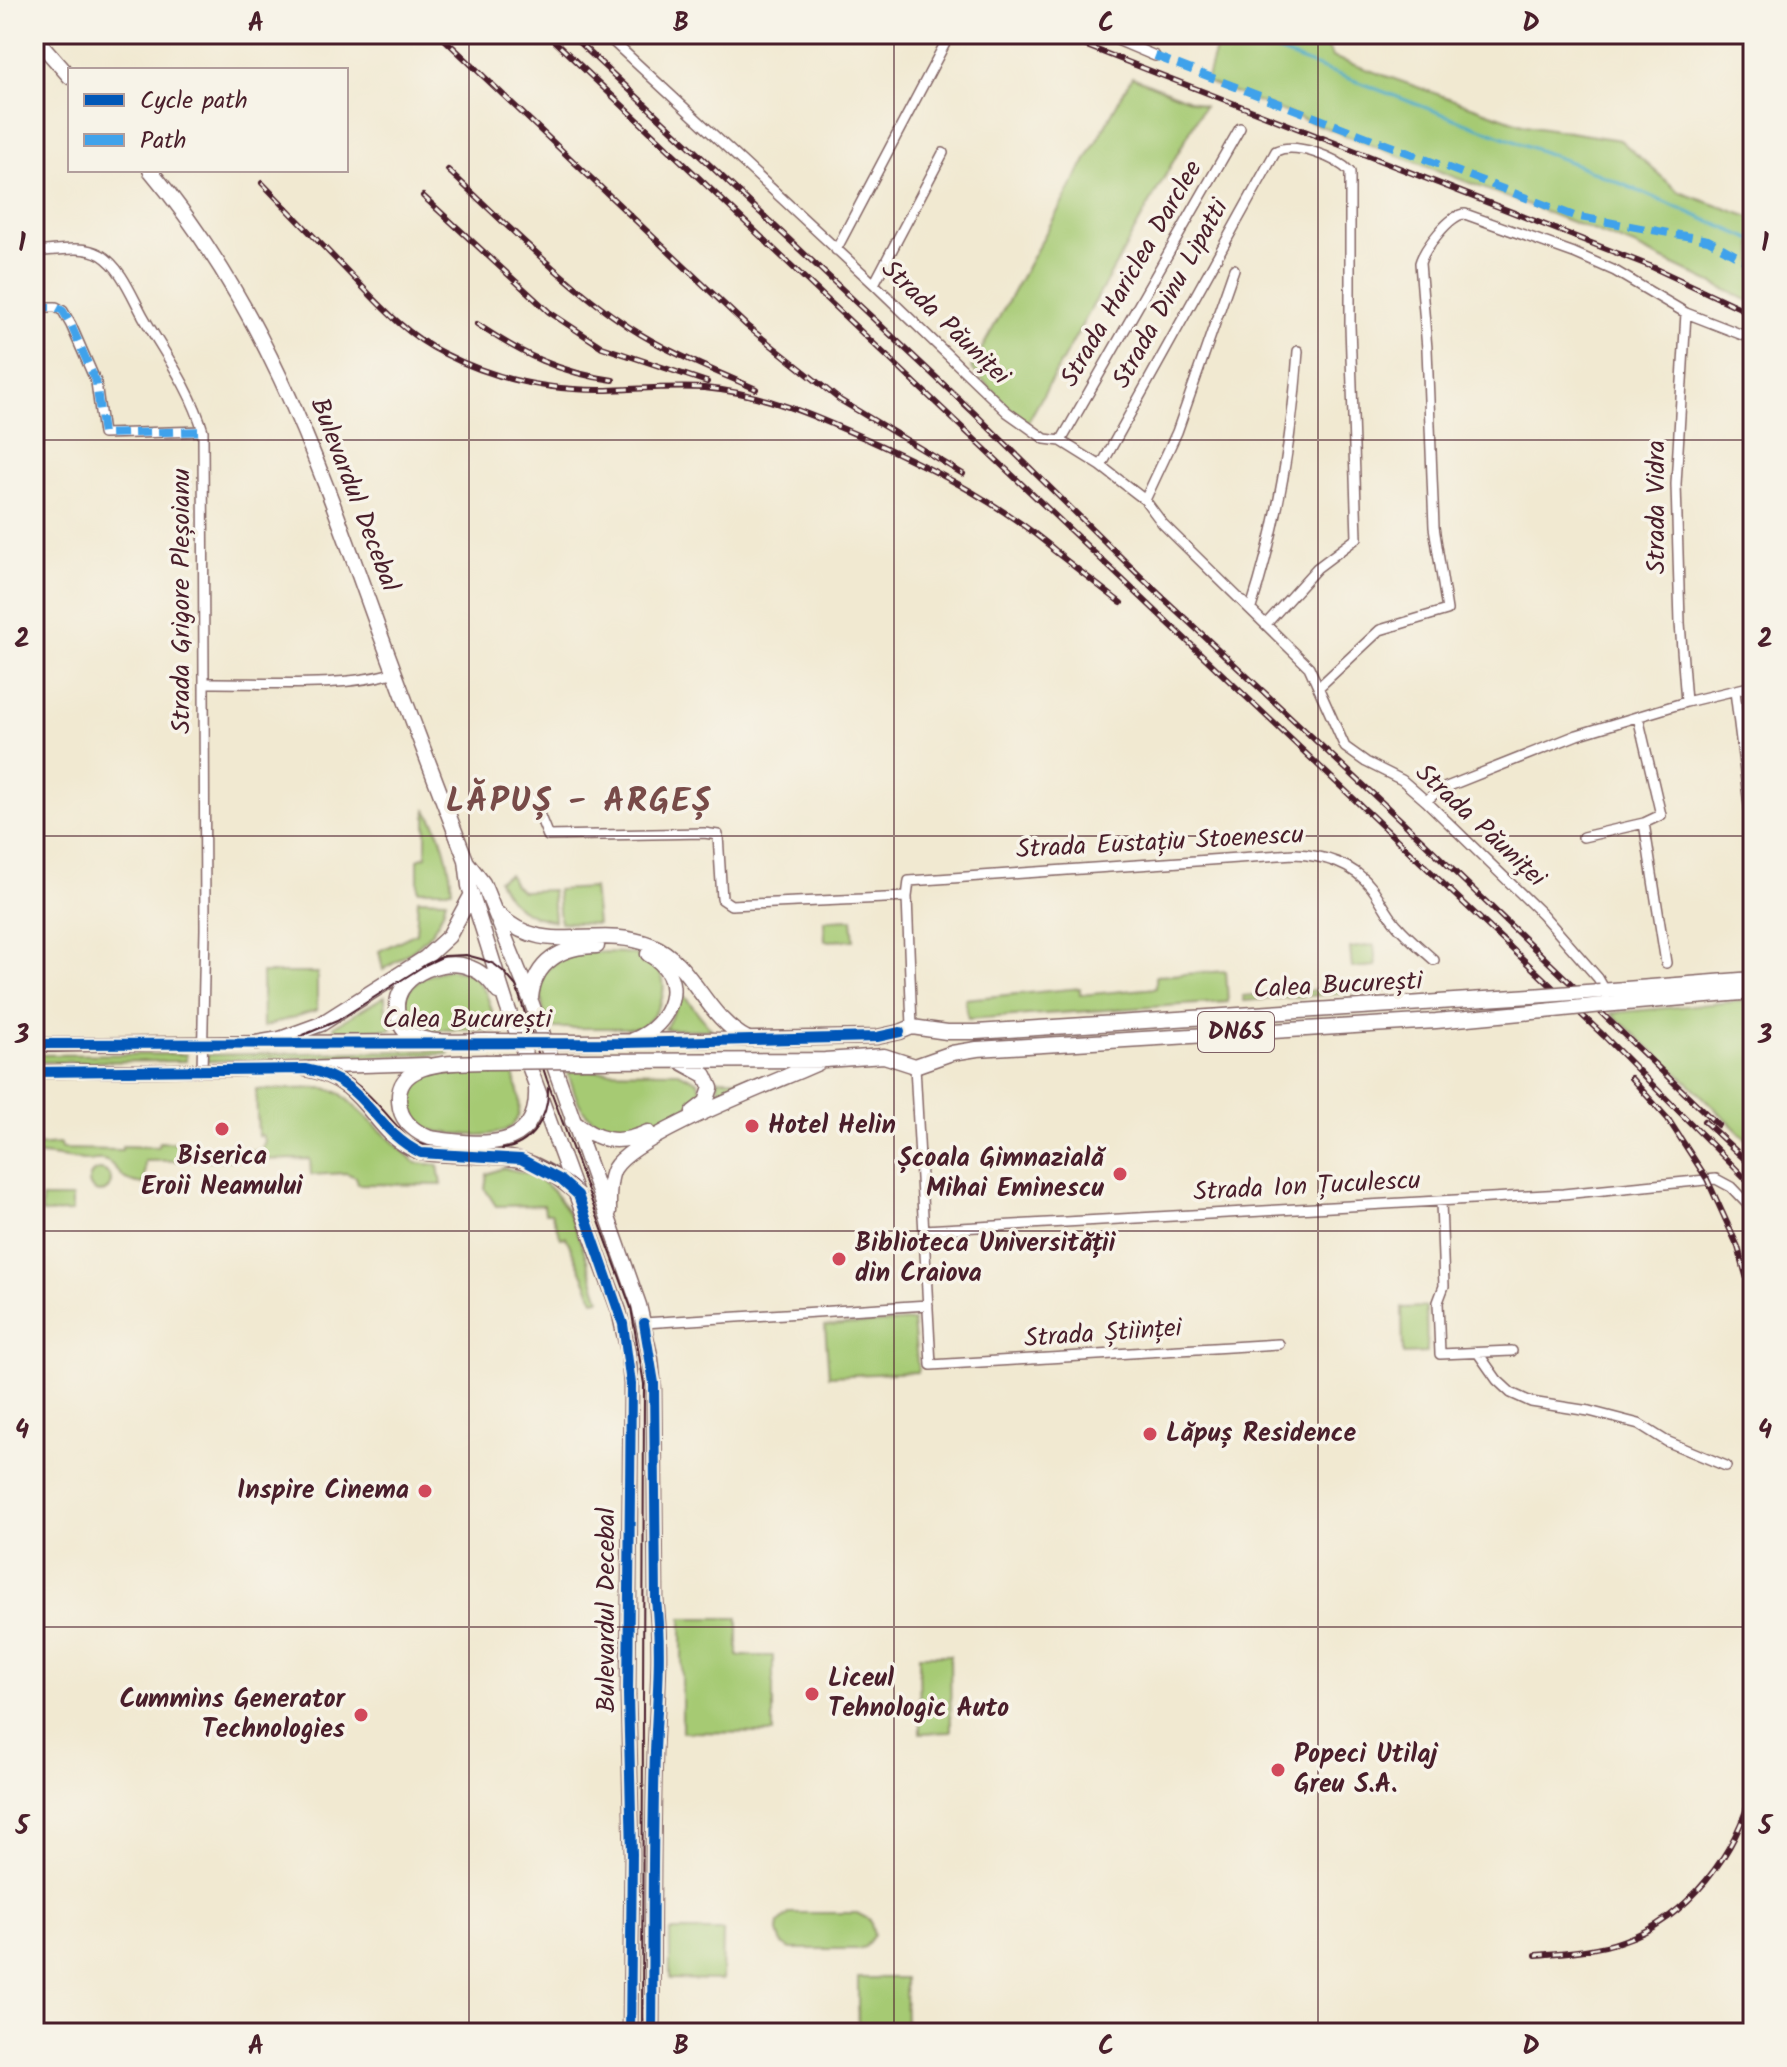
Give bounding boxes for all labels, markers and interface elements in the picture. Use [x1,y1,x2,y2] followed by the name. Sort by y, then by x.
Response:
[248,3,264,45] text: A
[673,3,689,45] text: B
[1098,3,1114,45] text: C
[1522,3,1540,45] text: D
[68,68,348,172] legend
[140,82,248,121] text: Cycle path
[140,122,186,161] text: Path
[1050,152,1214,395] street label: Strada Hariclea Darclee
[1101,190,1241,397] street label: Strada Dinu Lipatti
[18,223,26,265] text: 1
[1761,223,1769,265] text: 1
[871,250,1021,397] street label: Strada Păuniței
[298,392,410,598] street label: Bulevardul Decebal
[1636,440,1678,574] street label: Strada Vidra
[161,468,203,734] street label: Strada Grigore Pleșoianu
[14,619,30,661] text: 2
[1757,619,1773,661] text: 2
[1405,754,1557,899] street label: Strada Păuniței
[446,775,712,829] district label: LĂPUȘ - ARGEȘ
[1015,814,1305,872] street label: Strada Eustațiu Stoenescu
[1252,961,1425,1011] street label: Calea București
[382,999,553,1041] street label: Calea București
[1198,1012,1274,1052] road number: DN65
[14,1015,29,1057] text: 3
[1757,1015,1772,1057] text: 3
[768,1105,896,1147] place label: Hotel Helin
[743,1117,761,1135] marker: Hotel Helin
[213,1120,231,1138] marker: Biserica Eroii Neamului
[141,1136,304,1208] place label: Biserica Eroii Neamului
[898,1138,1107,1210] place label: Școala Gimnazială Mihai Eminescu
[1192,1160,1422,1214] street label: Strada Ion Țuculescu
[1111,1165,1129,1183] marker: Școala Gimnazială Mihai Eminescu
[855,1223,1117,1295] place label: Biblioteca Universității din Craiova
[830,1250,848,1268] marker: Biblioteca Universității din Craiova
[1023,1307,1185,1360] street label: Strada Științei
[15,1410,29,1452] text: 4
[1758,1410,1772,1452] text: 4
[1166,1413,1356,1455] place label: Lăpuș Residence
[1141,1425,1159,1443] marker: Lăpuș Residence
[237,1470,409,1512] place label: Inspire Cinema
[416,1482,434,1500] marker: Inspire Cinema
[586,1507,628,1713] street label: Bulevardul Decebal
[828,1658,1009,1730] place label: Liceul Tehnologic Auto
[119,1679,347,1751] place label: Cummins Generator Technologies
[803,1685,821,1703] marker: Liceul Tehnologic Auto
[352,1706,370,1724] marker: Cummins Generator Technologies
[1294,1734,1438,1806] place label: Popeci Utilaj Greu S.A.
[1269,1761,1287,1779] marker: Popeci Utilaj Greu S.A.
[14,1806,30,1848] text: 5
[1757,1806,1773,1848] text: 5
[248,2026,264,2067] text: A
[673,2026,689,2067] text: B
[1098,2026,1114,2067] text: C
[1522,2026,1540,2067] text: D

